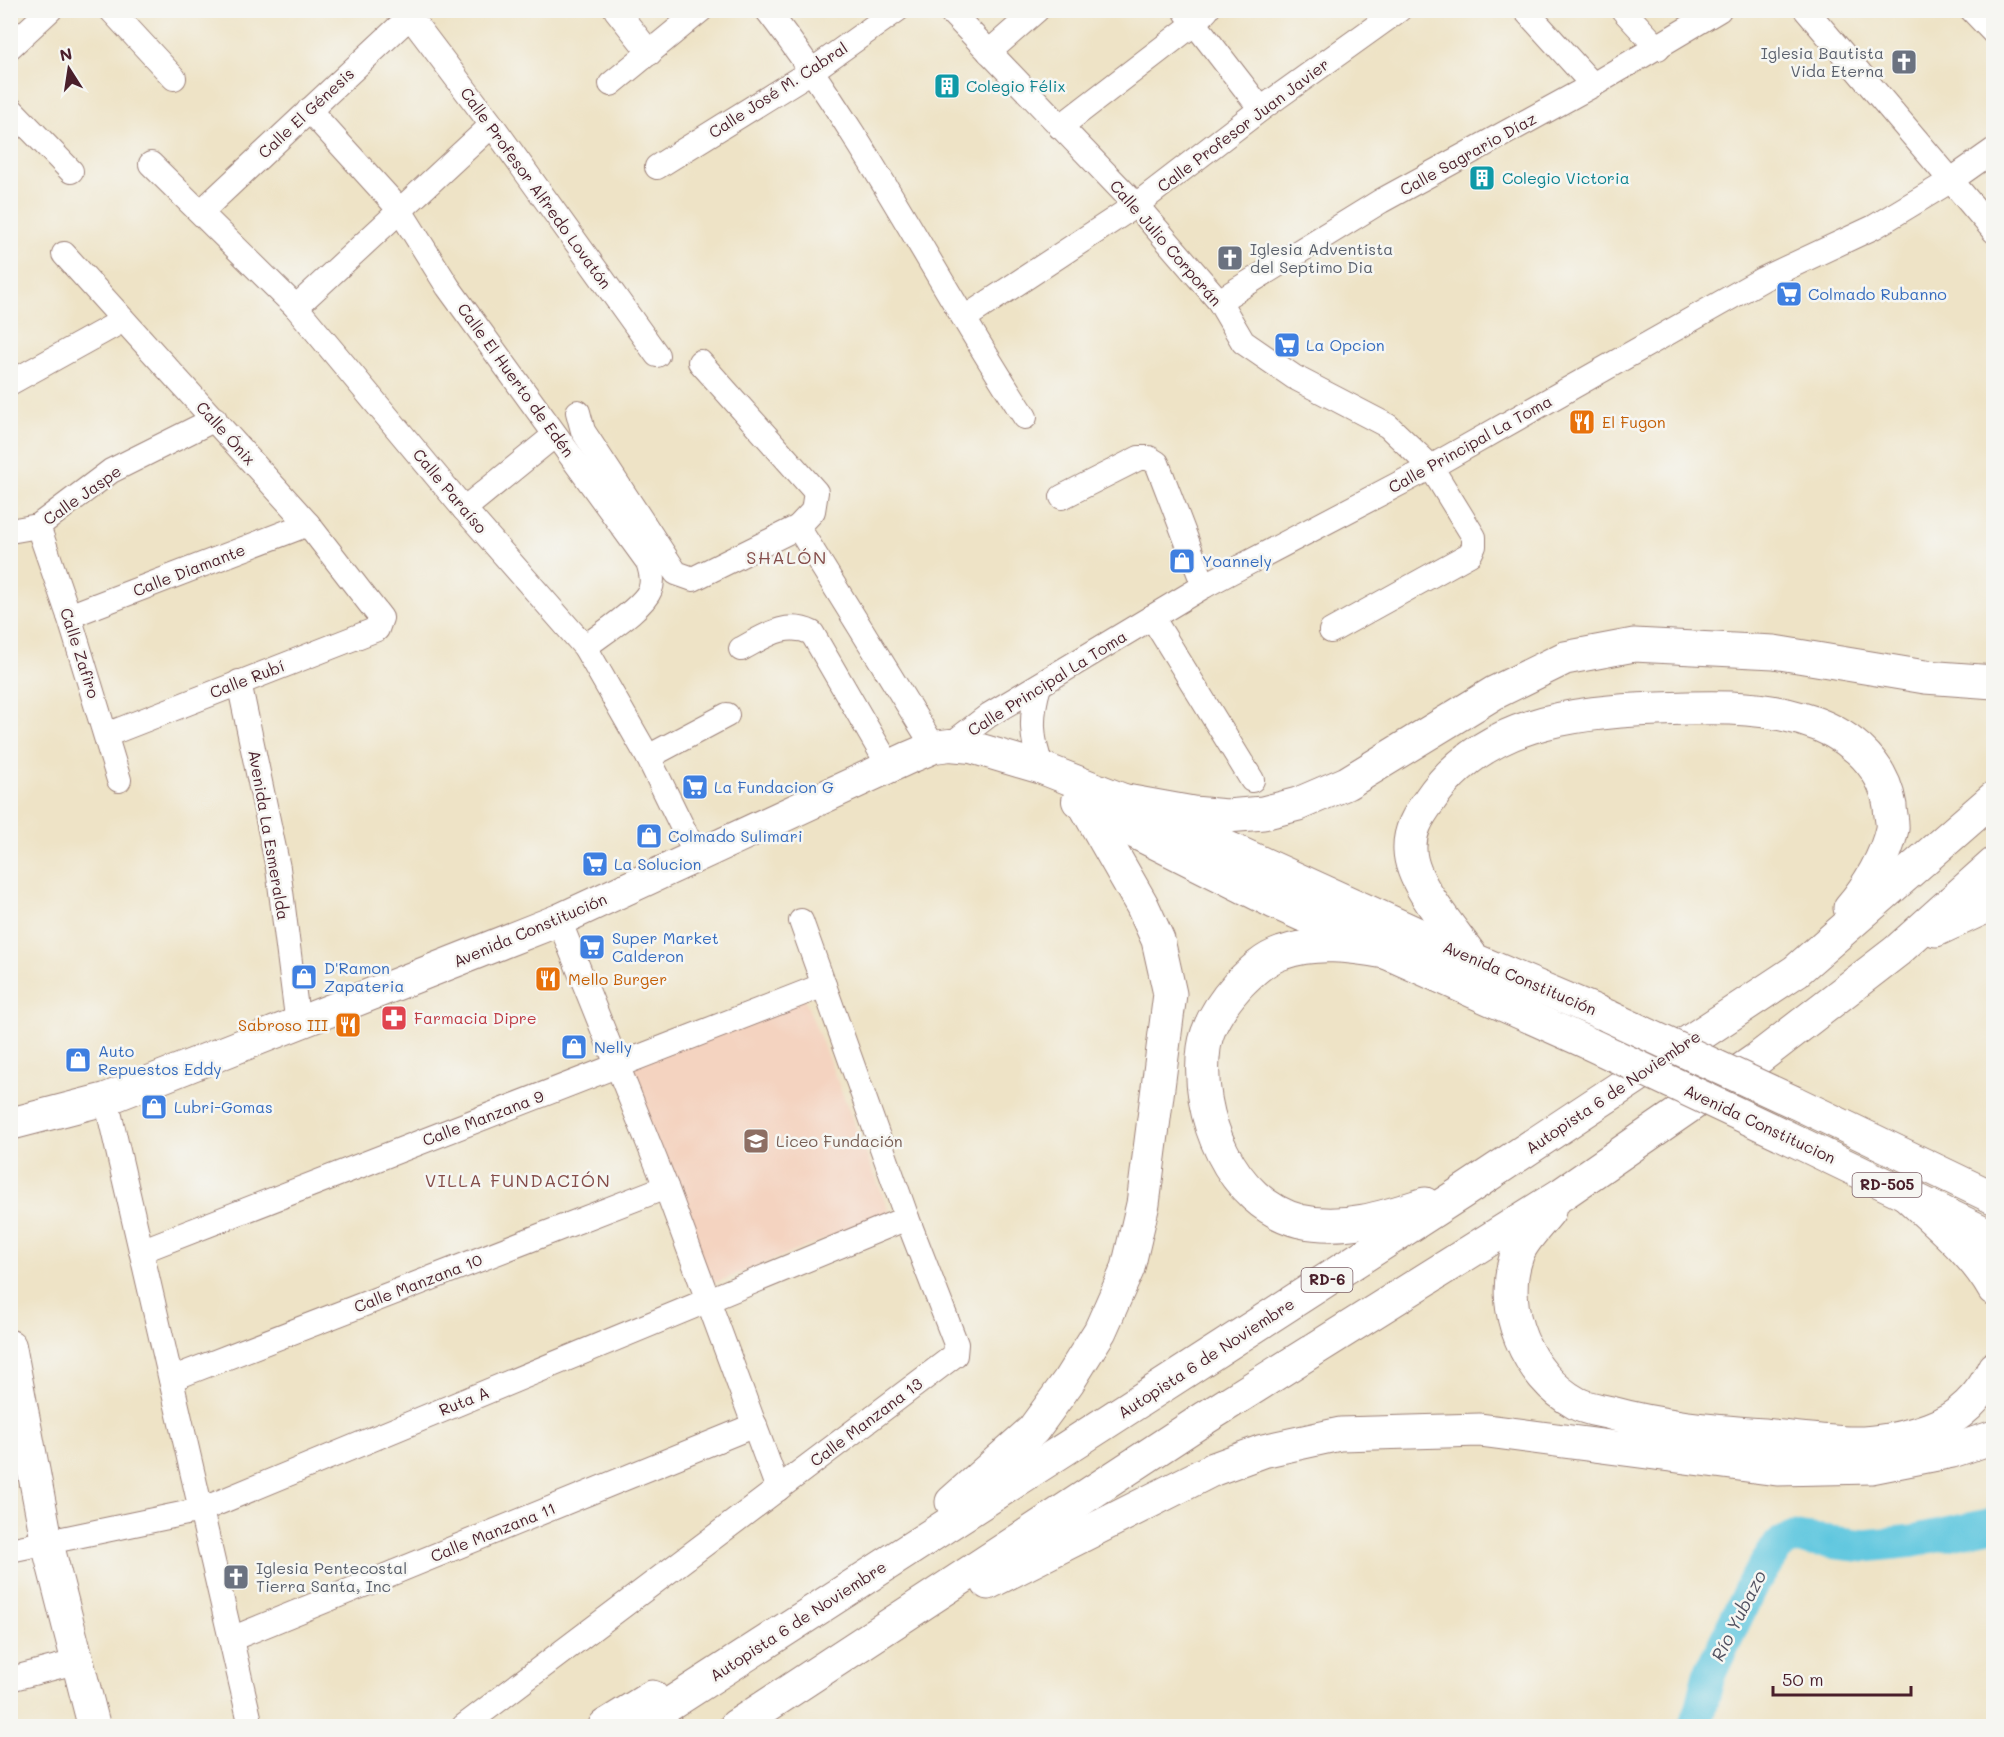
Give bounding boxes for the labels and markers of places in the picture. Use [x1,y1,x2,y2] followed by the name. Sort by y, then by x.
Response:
[1761,42,1884,81] place label: Iglesia Bautista Vida Eterna
[1889,47,1919,77] church icon: Iglesia Bautista Vida Eterna
[932,71,962,101] building icon: Colegio Félix
[966,75,1066,96] place label: Colegio Félix
[1467,163,1497,193] building icon: Colegio Victoria
[1502,167,1630,188] place label: Colegio Victoria
[1250,238,1393,277] place label: Iglesia Adventista del Septimo Dia
[1215,243,1245,273] church icon: Iglesia Adventista del Septimo Dia
[1774,279,1804,309] supermarket icon: Colmado Rubanno
[1808,283,1947,304] place label: Colmado Rubanno
[1272,330,1302,360] supermarket icon: La Opcion
[1306,334,1385,355] place label: La Opcion
[1567,407,1597,437] restaurant icon: El Fugon
[1602,411,1666,432] place label: El Fugon
[1167,546,1197,576] shop icon: Yoannely
[1202,550,1272,571] place label: Yoannely
[680,772,710,802] supermarket icon: La Fundacion G
[714,776,834,797] place label: La Fundacion G
[634,821,664,851] shop icon: Colmado Sulimari
[668,825,803,846] place label: Colmado Sulimari
[580,849,610,879] supermarket icon: La Solucion
[614,853,701,874] place label: La Solucion
[612,927,719,966] place label: Super Market Calderon
[577,932,607,962] supermarket icon: Super Market Calderon
[324,957,404,996] place label: D'Ramon Zapateria
[289,962,319,992] shop icon: D'Ramon Zapateria
[533,964,563,994] restaurant icon: Mello Burger
[568,968,667,989] place label: Mello Burger
[379,1003,409,1033] pharmacy icon: Farmacia Dipre
[414,1007,537,1028] place label: Farmacia Dipre
[333,1010,363,1040] restaurant icon: Sabroso III
[238,1014,328,1035] place label: Sabroso III
[559,1032,589,1062] shop icon: Nelly
[594,1036,632,1057] place label: Nelly
[98,1040,222,1079] place label: Auto Repuestos Eddy
[63,1045,93,1075] shop icon: Auto Repuestos Eddy
[139,1092,169,1122] shop icon: Lubri-Gomas
[174,1096,273,1117] place label: Lubri-Gomas
[741,1126,771,1156] school or university icon: Liceo Fundación
[776,1130,903,1151] place label: Liceo Fundación
[256,1557,407,1596] place label: Iglesia Pentecostal Tierra Santa, Inc
[221,1562,251,1592] church icon: Iglesia Pentecostal Tierra Santa, Inc

